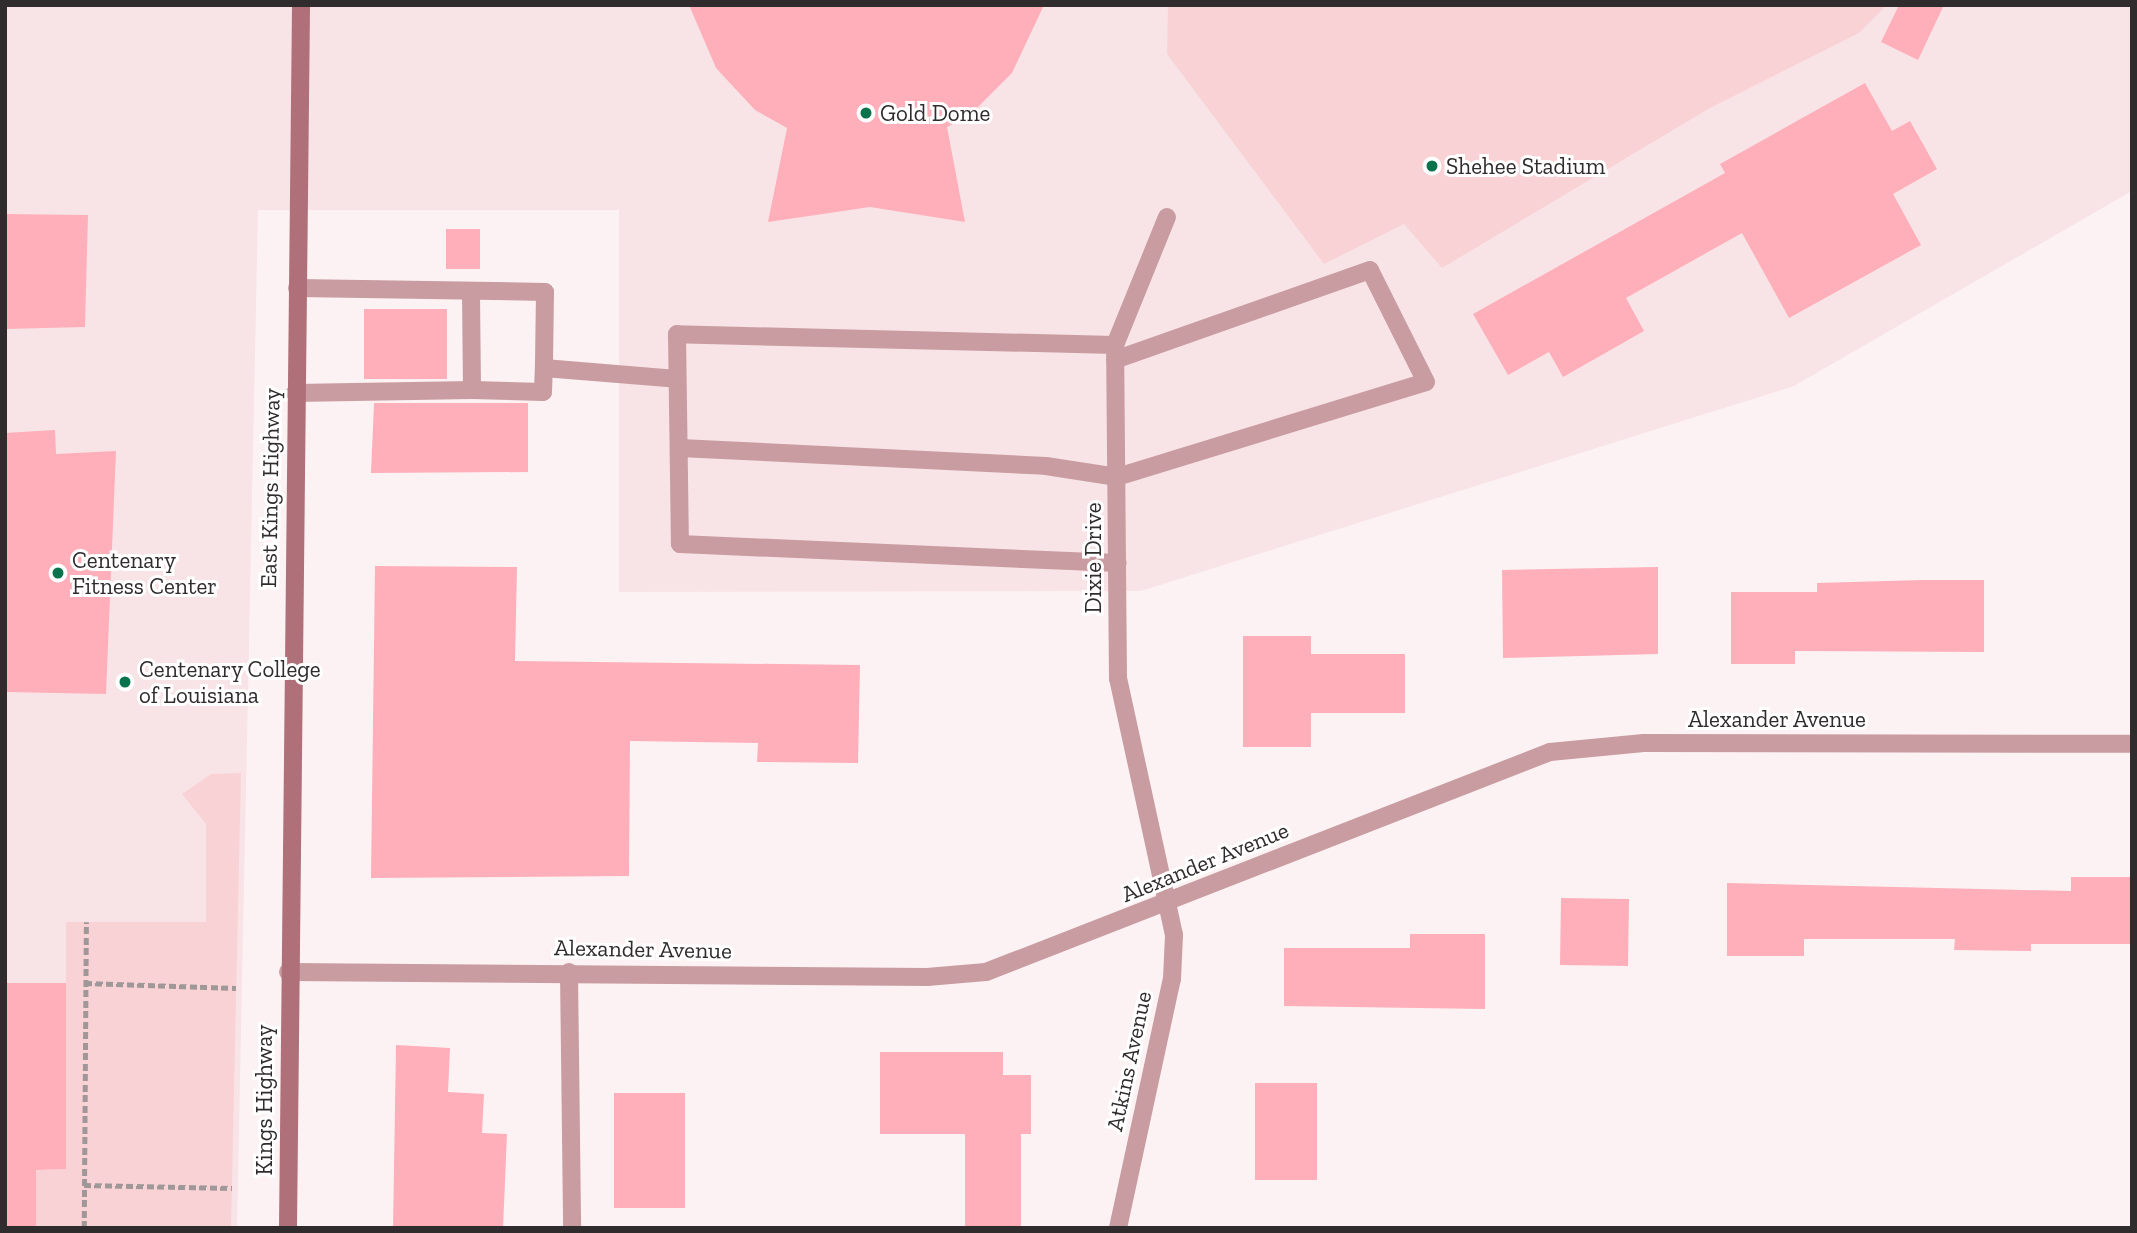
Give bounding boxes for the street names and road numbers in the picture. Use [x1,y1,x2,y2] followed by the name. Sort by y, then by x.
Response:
[254,388,286,588] street label: East Kings Highway
[1079,502,1107,614] street label: Dixie Drive
[1688,705,1866,733] street label: Alexander Avenue
[1117,816,1293,908] street label: Alexander Avenue
[553,934,733,964] street label: Alexander Avenue
[1101,988,1157,1134] street label: Atkins Avenue
[250,1024,278,1176] street label: Kings Highway

